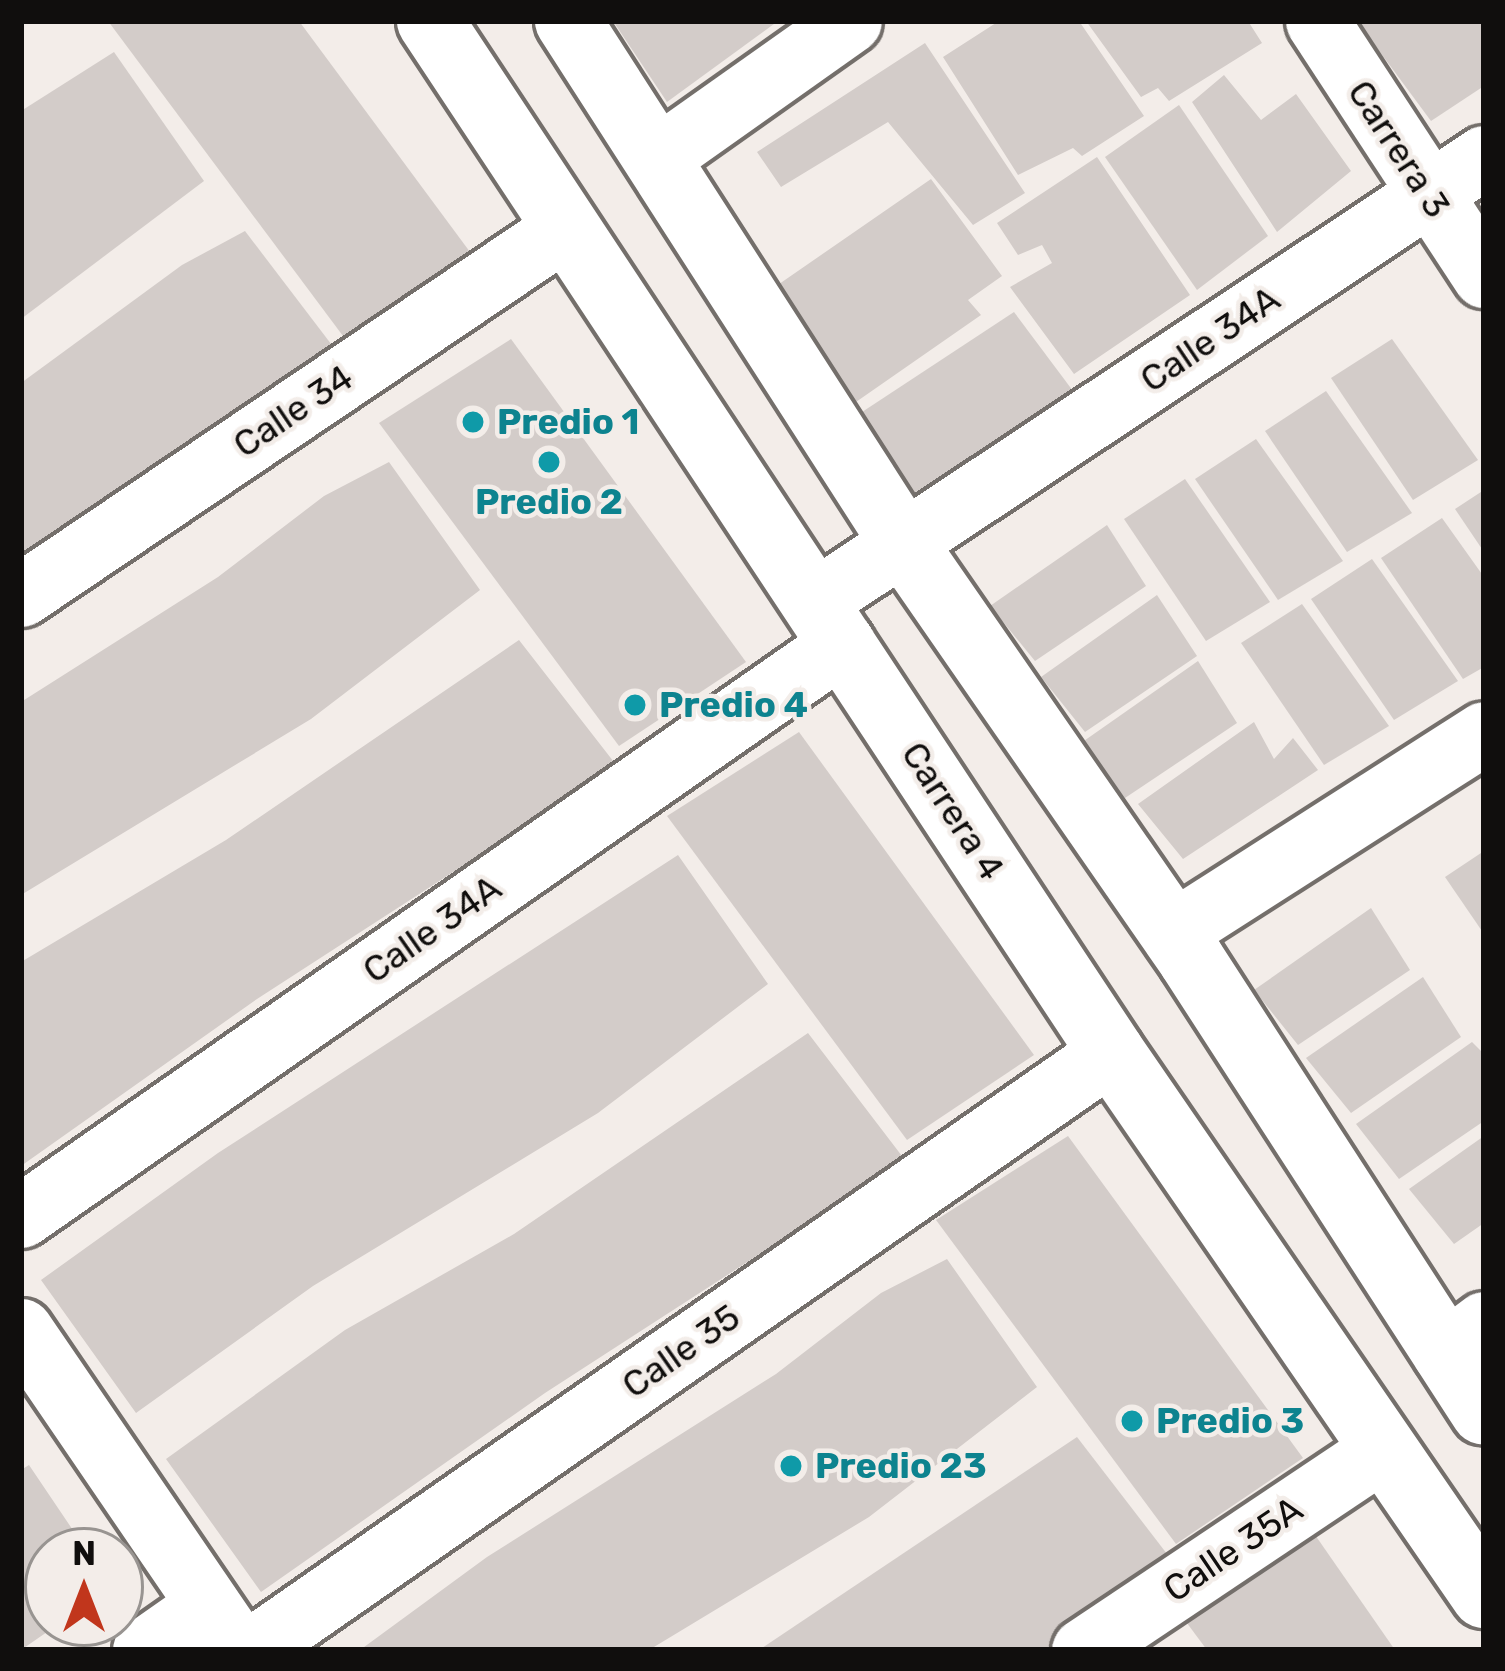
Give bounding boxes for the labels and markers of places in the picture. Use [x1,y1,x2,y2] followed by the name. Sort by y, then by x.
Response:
[497,400,639,444] place label: Predio 1
[460,409,486,435] marker: Predio 1
[536,449,562,475] marker: Predio 2
[475,480,623,524] place label: Predio 2
[659,683,808,727] place label: Predio 4
[622,692,648,718] marker: Predio 4
[1156,1399,1304,1443] place label: Predio 3
[1119,1408,1145,1434] marker: Predio 3
[815,1444,987,1488] place label: Predio 23
[778,1453,804,1479] marker: Predio 23

